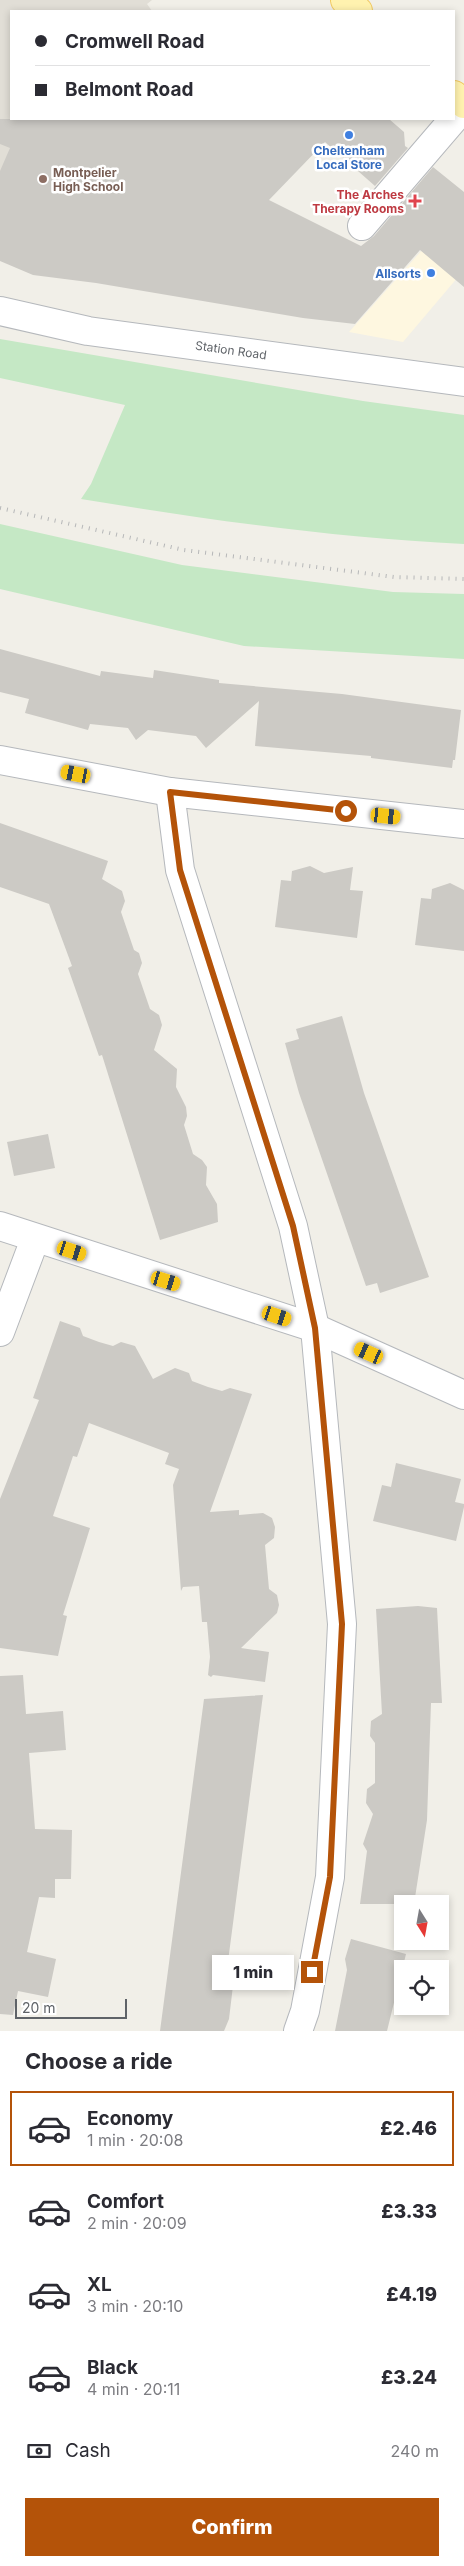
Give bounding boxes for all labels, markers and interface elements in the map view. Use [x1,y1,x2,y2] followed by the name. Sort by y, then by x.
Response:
[65,30,204,53] text: Cromwell Road
[65,78,193,101] text: Belmont Road
[343,129,355,141] marker: Cheltenham Local Store
[313,143,385,172] place label: Cheltenham Local Store
[53,165,123,194] place label: Montpelier High School
[37,173,49,185] marker: Montpelier High School
[312,187,404,216] place label: The Arches Therapy Rooms
[408,194,422,208] marker: The Arches Therapy Rooms
[375,266,421,281] place label: Allsorts
[425,267,437,279] marker: Allsorts
[194,338,268,362] street label: Station Road
[59,764,92,784] car
[335,800,357,822] route start
[370,807,401,825] car
[55,1239,88,1263] car
[149,1269,182,1293] car
[260,1304,293,1328] car
[352,1340,385,1366] car
[394,1895,449,1950] north arrow
[394,1895,449,2015] map controls
[212,1954,294,1990] callout: 1 min
[394,1960,449,2015] button: locate
[301,1961,323,1983] route end
[233,1962,273,1982] text: 1 min
[15,1996,128,2019] scale bar
[22,1999,56,2016] text: 20 m
[25,2048,173,2074] text: Choose a ride
[27,2106,72,2151] icon: car
[87,2107,173,2130] text: Economy
[380,2117,437,2140] text: £2.46
[87,2130,183,2150] text: 1 min · 20:08
[27,2189,72,2234] icon: car
[87,2190,164,2213] text: Comfort
[381,2200,437,2223] text: £3.33
[87,2213,187,2233] text: 2 min · 20:09
[27,2272,72,2317] icon: car
[87,2273,112,2296] text: XL
[386,2283,437,2306] text: £4.19
[87,2296,183,2316] text: 3 min · 20:10
[27,2355,72,2400] icon: car
[87,2356,138,2379] text: Black
[381,2366,437,2389] text: £3.24
[87,2379,180,2399] text: 4 min · 20:11
[25,2437,53,2465] icon: cash
[65,2439,111,2462] text: Cash
[391,2441,439,2461] text: 240 m
[25,2498,439,2556] button: Confirm

